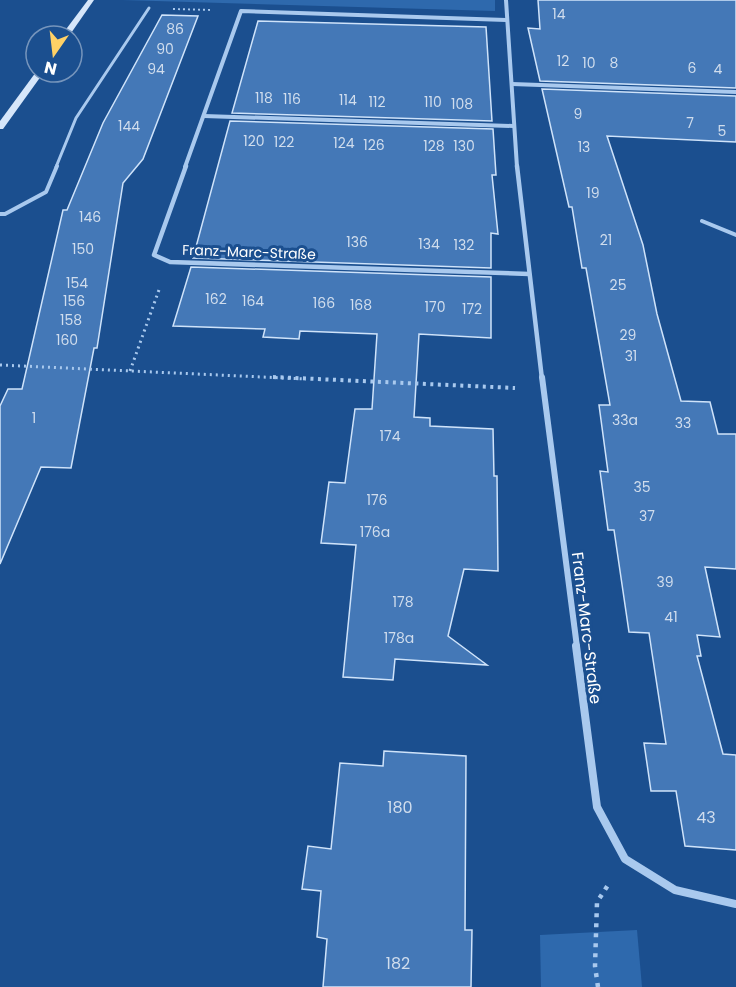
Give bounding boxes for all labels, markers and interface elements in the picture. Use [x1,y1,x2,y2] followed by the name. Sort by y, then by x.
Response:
[552,4,566,24] house number: 14
[166,19,184,39] house number: 86
[24,24,84,84] north arrow
[156,39,174,59] house number: 90
[557,51,569,71] house number: 12
[582,53,596,73] house number: 10
[610,53,619,73] house number: 8
[42,55,59,81] text: N
[688,58,697,78] house number: 6
[147,59,165,79] house number: 94
[714,59,723,79] house number: 4
[255,88,273,108] house number: 118
[283,89,301,109] house number: 116
[339,90,357,110] house number: 114
[368,92,386,112] house number: 112
[424,92,442,112] house number: 110
[451,94,473,114] house number: 108
[574,104,582,124] house number: 9
[686,113,694,133] house number: 7
[118,116,140,136] house number: 144
[718,121,726,141] house number: 5
[243,131,265,151] house number: 120
[274,132,294,152] house number: 122
[333,133,355,153] house number: 124
[363,135,385,155] house number: 126
[423,136,445,156] house number: 128
[453,136,475,156] house number: 130
[578,137,590,157] house number: 13
[586,183,600,203] house number: 19
[79,207,101,227] house number: 146
[600,230,612,250] house number: 21
[346,232,368,252] house number: 136
[418,234,440,254] house number: 134
[454,235,474,255] house number: 132
[72,239,94,259] house number: 150
[182,240,317,264] street label: Franz-Marc-Straße
[66,273,88,293] house number: 154
[610,275,626,295] house number: 25
[205,289,227,309] house number: 162
[63,291,85,311] house number: 156
[242,291,264,311] house number: 164
[313,293,335,313] house number: 166
[350,295,372,315] house number: 168
[425,297,445,317] house number: 170
[462,299,482,319] house number: 172
[60,310,82,330] house number: 158
[620,325,636,345] house number: 29
[56,330,78,350] house number: 160
[625,346,637,366] house number: 31
[32,408,36,428] house number: 1
[612,410,638,430] house number: 33a
[675,413,691,433] house number: 33
[380,426,401,446] house number: 174
[633,477,651,497] house number: 35
[366,490,388,510] house number: 176
[639,506,655,526] house number: 37
[360,522,390,542] house number: 176a
[566,551,607,706] street label: Franz-Marc-Straße
[656,572,674,592] house number: 39
[393,592,414,612] house number: 178
[664,607,678,627] house number: 41
[384,628,414,648] house number: 178a
[387,796,413,819] house number: 180
[696,806,716,829] house number: 43
[386,952,410,975] house number: 182

